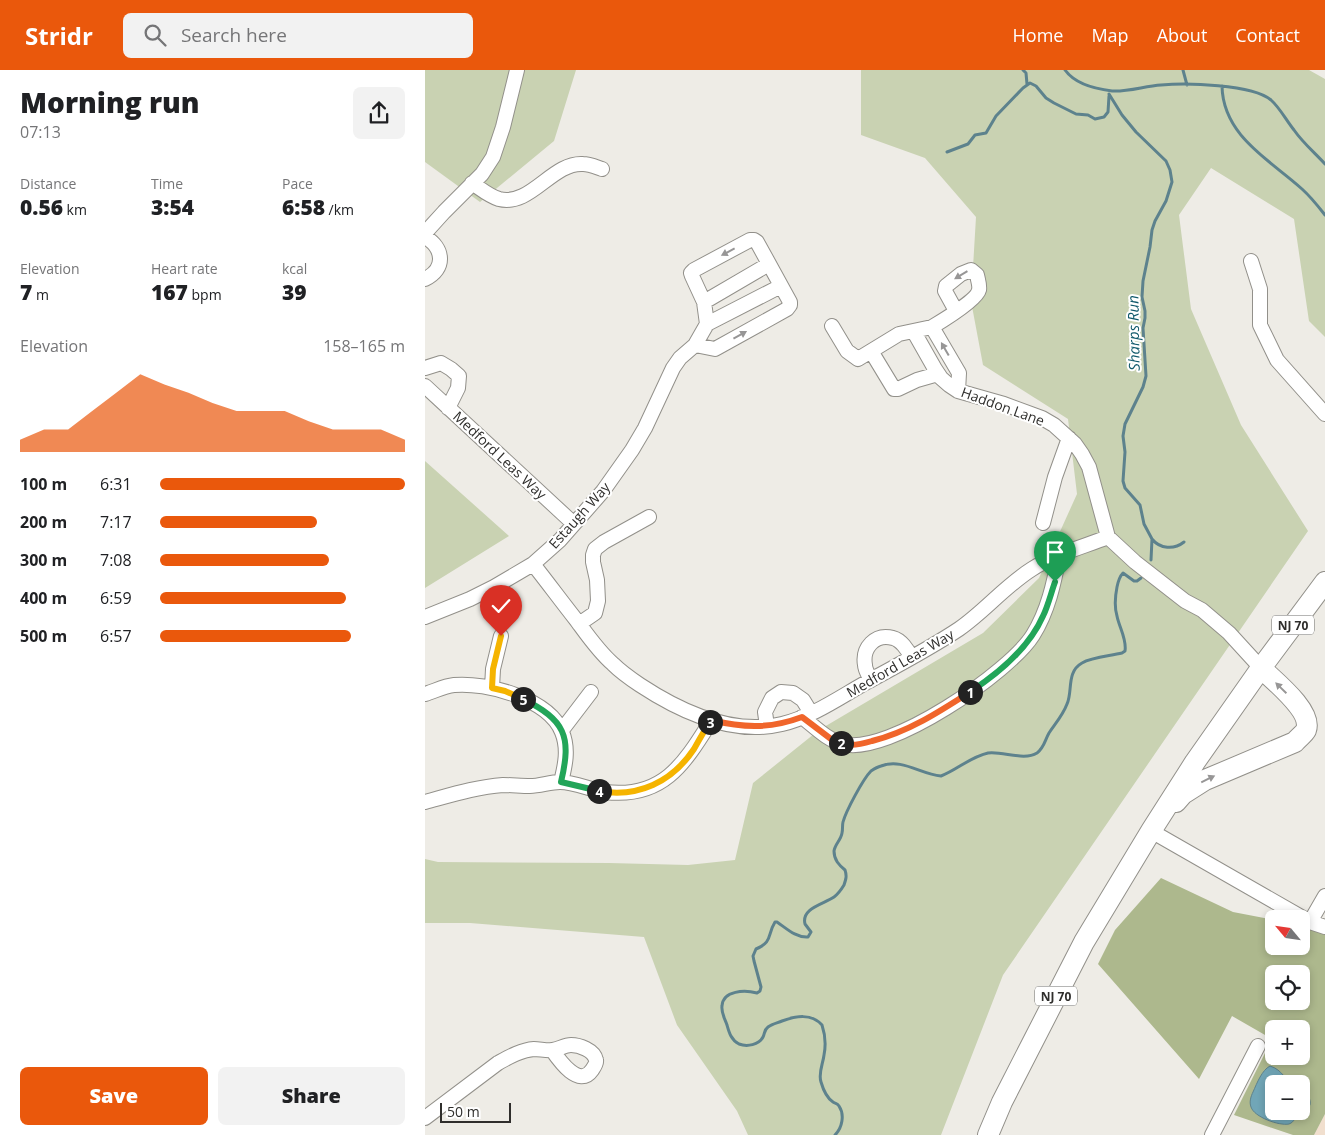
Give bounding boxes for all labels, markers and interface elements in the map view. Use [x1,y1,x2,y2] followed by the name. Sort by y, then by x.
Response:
[123,13,473,58] search box
[25,19,93,52] text: Stridr
[141,21,169,49] icon: search
[181,22,287,48] text: Search here
[1013,23,1063,47] text: Home
[1091,23,1129,47] text: Map
[1157,23,1207,47] text: About
[1235,23,1300,47] text: Contact
[20,83,200,121] text: Morning run
[353,87,405,139] button: share
[20,121,61,143] text: 07:13
[20,174,76,193] text: Distance
[151,174,183,193] text: Time
[282,174,313,193] text: Pace
[20,193,63,221] text: 0.56
[151,193,194,221] text: 3:54
[282,193,325,221] text: 6:58
[63,200,87,219] text: km
[325,200,354,219] text: /km
[721,248,735,256] one-way arrow
[20,259,79,278] text: Elevation
[151,259,218,278] text: Heart rate
[282,259,307,278] text: kcal
[955,270,968,279] one-way arrow
[20,278,32,306] text: 7
[151,278,188,306] text: 167
[282,278,307,306] text: 39
[32,285,49,304] text: m
[188,285,222,304] text: bpm
[1122,295,1144,371] water label: Sharps Run
[733,331,747,339] one-way arrow
[20,335,88,357] text: Elevation
[323,335,405,357] text: 158–165 m
[941,343,950,356] one-way arrow
[959,382,1047,430] street label: Haddon Lane
[449,407,551,504] street label: Medford Leas Way
[20,473,67,495] text: 100 m
[100,473,132,495] text: 6:31
[544,477,615,552] street label: Estaugh Way
[20,511,67,533] text: 200 m
[100,511,132,533] text: 7:17
[1034,531,1076,582] pin
[1041,538,1069,566] icon: arrive
[20,549,67,571] text: 300 m
[100,549,132,571] text: 7:08
[480,585,522,636] pin
[20,587,67,609] text: 400 m
[100,587,132,609] text: 6:59
[487,592,515,620] icon: check
[1272,616,1314,634] road number: NJ 70
[843,624,958,701] street label: Medford Leas Way
[20,625,67,647] text: 500 m
[100,625,132,647] text: 6:57
[957,680,983,704] pin: 1
[1276,682,1288,694] one-way arrow
[966,683,975,702] text: 1
[511,686,535,712] pin: 5
[519,690,528,709] text: 5
[697,710,723,734] pin: 3
[706,713,715,732] text: 3
[829,730,853,756] pin: 2
[837,734,846,753] text: 2
[1201,775,1215,783] one-way arrow
[587,778,611,804] pin: 4
[595,782,604,801] text: 4
[1265,910,1310,955] north arrow
[1265,910,1310,1120] map controls
[1265,965,1310,1010] button: locate
[1035,986,1077,1006] road number: NJ 70
[1265,1020,1310,1065] button: +
[20,1067,208,1125] button: Save
[218,1067,405,1125] button: Share
[1265,1075,1310,1120] button: −
[440,1100,511,1123] scale bar
[447,1102,480,1121] text: 50 m

